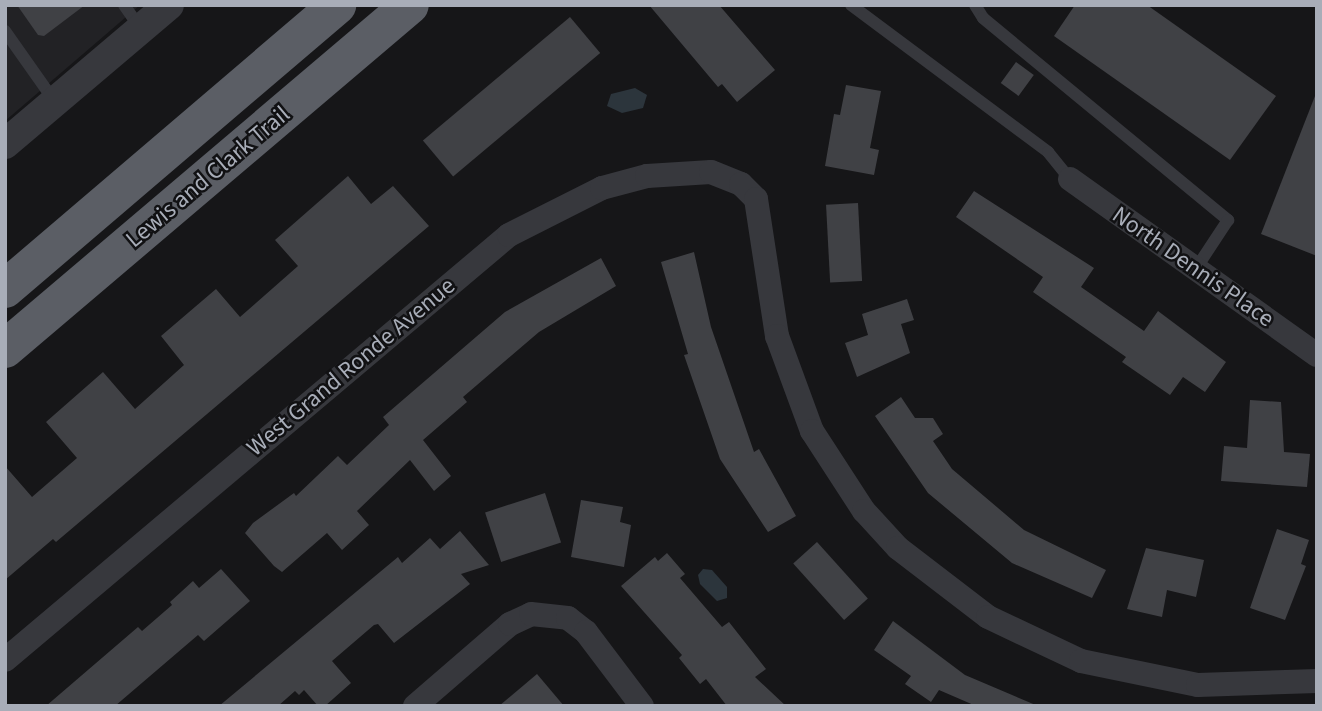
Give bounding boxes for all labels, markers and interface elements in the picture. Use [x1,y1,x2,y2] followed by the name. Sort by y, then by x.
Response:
[120,100,296,254] street label: Lewis and Clark Trail
[1107,201,1279,333] street label: North Dennis Place
[241,272,461,462] street label: West Grand Ronde Avenue

